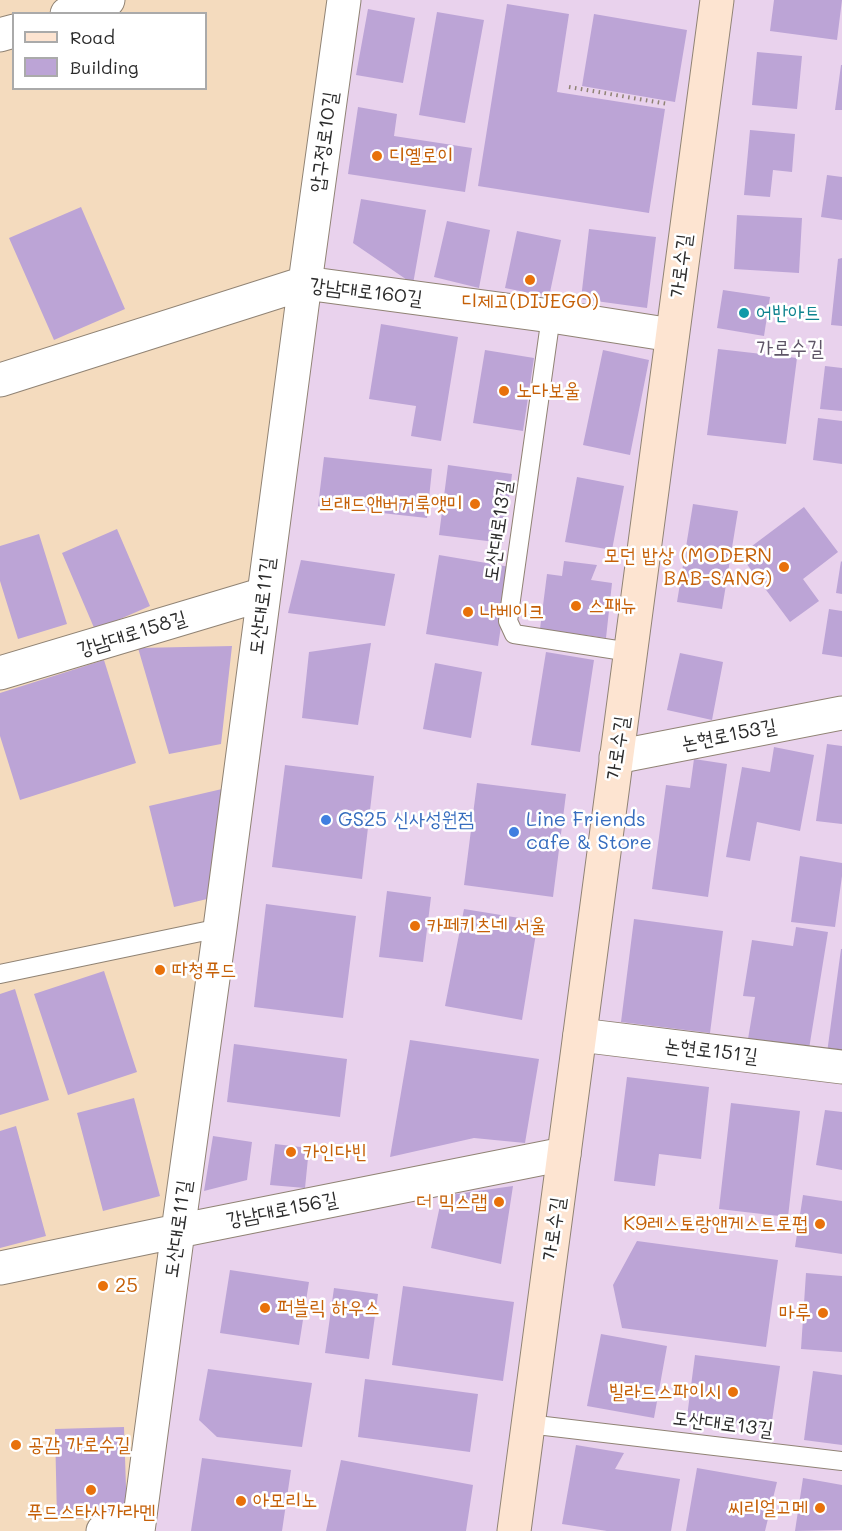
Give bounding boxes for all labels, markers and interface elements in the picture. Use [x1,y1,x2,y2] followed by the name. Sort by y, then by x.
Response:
[12,12,207,90] legend
[70,25,115,49] text: Road
[70,55,138,79] text: Building
[305,90,343,194] street label: 압구정로10길
[389,144,453,168] place label: 디옐로이
[370,149,384,163] marker: 디옐로이
[665,233,697,299] street label: 가로수길
[308,273,424,311] street label: 강남대로160길
[523,273,537,287] marker: 디제고(DIJEGO)
[461,290,599,314] place label: 디제고(DIJEGO)
[756,301,820,325] place label: 어반아트
[737,306,751,320] marker: 어반아트
[756,336,824,362] district label: 가로수길
[516,379,580,403] place label: 노다보울
[497,384,511,398] marker: 노다보울
[479,479,517,583] street label: 도산대로13길
[318,492,463,516] place label: 브래드앤버거룩앳미
[468,497,482,511] marker: 브래드앤버거룩앳미
[603,544,772,591] place label: 모던 밥상 (MODERN BAB-SANG)
[244,556,280,656] street label: 도산대로11길
[777,560,791,574] marker: 모던 밥상 (MODERN BAB-SANG)
[588,594,636,618] place label: 스패뉴
[569,599,583,613] marker: 스패뉴
[480,600,544,624] place label: 나베이크
[461,605,475,619] marker: 나베이크
[74,606,190,662] street label: 강남대로158길
[602,714,634,782] street label: 가로수길
[679,714,779,756] street label: 논현로153길
[338,808,474,832] place label: GS25 신사성원점
[526,808,652,855] place label: Line Friends cafe & Store
[319,813,333,827] marker: GS25 신사성원점
[507,825,521,839] marker: Line Friends cafe & Store
[427,914,546,938] place label: 카페키츠네 서울
[408,919,422,933] marker: 카페키츠네 서울
[172,958,236,982] place label: 따청푸드
[153,963,167,977] marker: 따청푸드
[663,1033,759,1069] street label: 논현로151길
[303,1140,367,1164] place label: 카인다빈
[284,1145,298,1159] marker: 카인다빈
[159,1179,197,1279] street label: 도산대로11길
[224,1187,340,1233] street label: 강남대로156길
[416,1190,487,1214] place label: 더 믹스랩
[492,1195,506,1209] marker: 더 믹스랩
[538,1195,570,1263] street label: 가로수길
[623,1212,808,1236] place label: K9레스토랑앤게스트로펍
[813,1217,827,1231] marker: K9레스토랑앤게스트로펍
[115,1274,138,1298] place label: 25
[96,1279,110,1293] marker: 25
[277,1296,380,1320] place label: 퍼블릭 하우스
[258,1301,272,1315] marker: 퍼블릭 하우스
[779,1301,811,1325] place label: 마루
[816,1306,830,1320] marker: 마루
[608,1380,721,1404] place label: 빌라드스파이시
[726,1385,740,1399] marker: 빌라드스파이시
[671,1406,775,1442] street label: 도산대로13길
[28,1433,131,1457] place label: 공감 가로수길
[9,1438,23,1452] marker: 공감 가로수길
[84,1483,98,1497] marker: 푸드스타사가라멘
[253,1489,317,1513] place label: 아모리노
[234,1494,248,1508] marker: 아모리노
[728,1496,808,1520] place label: 씨리얼고메
[27,1500,155,1524] place label: 푸드스타사가라멘
[813,1501,827,1515] marker: 씨리얼고메

